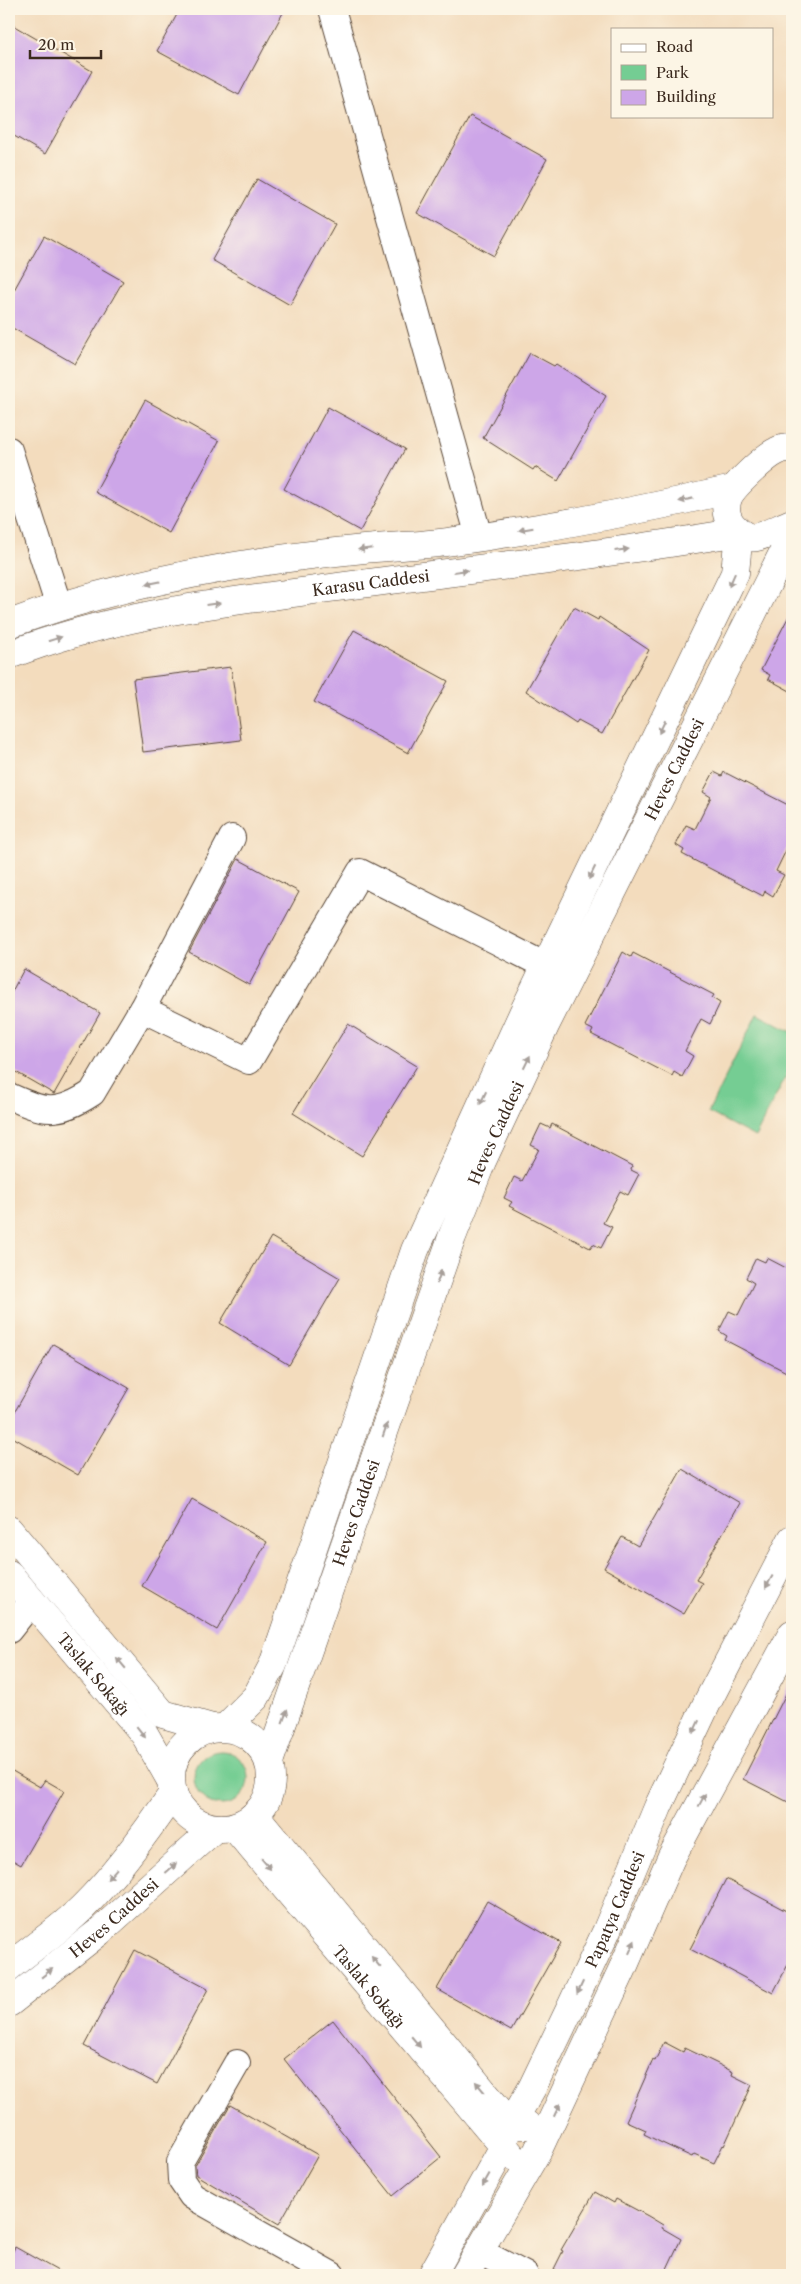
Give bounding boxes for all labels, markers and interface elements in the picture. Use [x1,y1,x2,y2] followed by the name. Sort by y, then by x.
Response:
[30,28,101,60] scale bar
[611,28,774,118] legend
[38,35,74,54] text: 20 m
[656,37,693,56] text: Road
[656,63,690,82] text: Park
[656,87,716,106] text: Building
[678,496,693,504] one-way arrow
[518,526,534,534] one-way arrow
[357,545,373,553] one-way arrow
[614,546,630,554] one-way arrow
[311,565,431,600] street label: Karasu Caddesi
[453,567,469,575] one-way arrow
[728,573,736,587] one-way arrow
[145,579,160,587] one-way arrow
[205,600,221,608] one-way arrow
[47,635,62,642] one-way arrow
[640,715,708,824] street label: Heves Caddesi
[658,719,666,734] one-way arrow
[588,866,596,880] one-way arrow
[524,1055,532,1069] one-way arrow
[464,1078,528,1187] street label: Heves Caddesi
[479,1091,487,1105] one-way arrow
[435,1269,443,1284] one-way arrow
[382,1423,389,1438] one-way arrow
[328,1457,384,1569] street label: Heves Caddesi
[765,1575,773,1590] one-way arrow
[53,1629,134,1720] street label: Taslak Sokağı
[115,1657,126,1670] one-way arrow
[281,1708,289,1723] one-way arrow
[691,1720,699,1734] one-way arrow
[136,1725,147,1738] one-way arrow
[698,1793,706,1808] one-way arrow
[581,1848,649,1971] street label: Papatya Caddesi
[260,1858,271,1870] one-way arrow
[164,1862,177,1873] one-way arrow
[107,1868,118,1881] one-way arrow
[65,1874,162,1962] street label: Heves Caddesi
[629,1940,637,1954] one-way arrow
[328,1941,410,2032] street label: Taslak Sokağı
[371,1956,382,1969] one-way arrow
[40,1967,53,1978] one-way arrow
[576,1981,584,1995] one-way arrow
[410,2035,422,2047] one-way arrow
[474,2081,485,2094] one-way arrow
[552,2103,561,2118] one-way arrow
[482,2172,490,2187] one-way arrow

